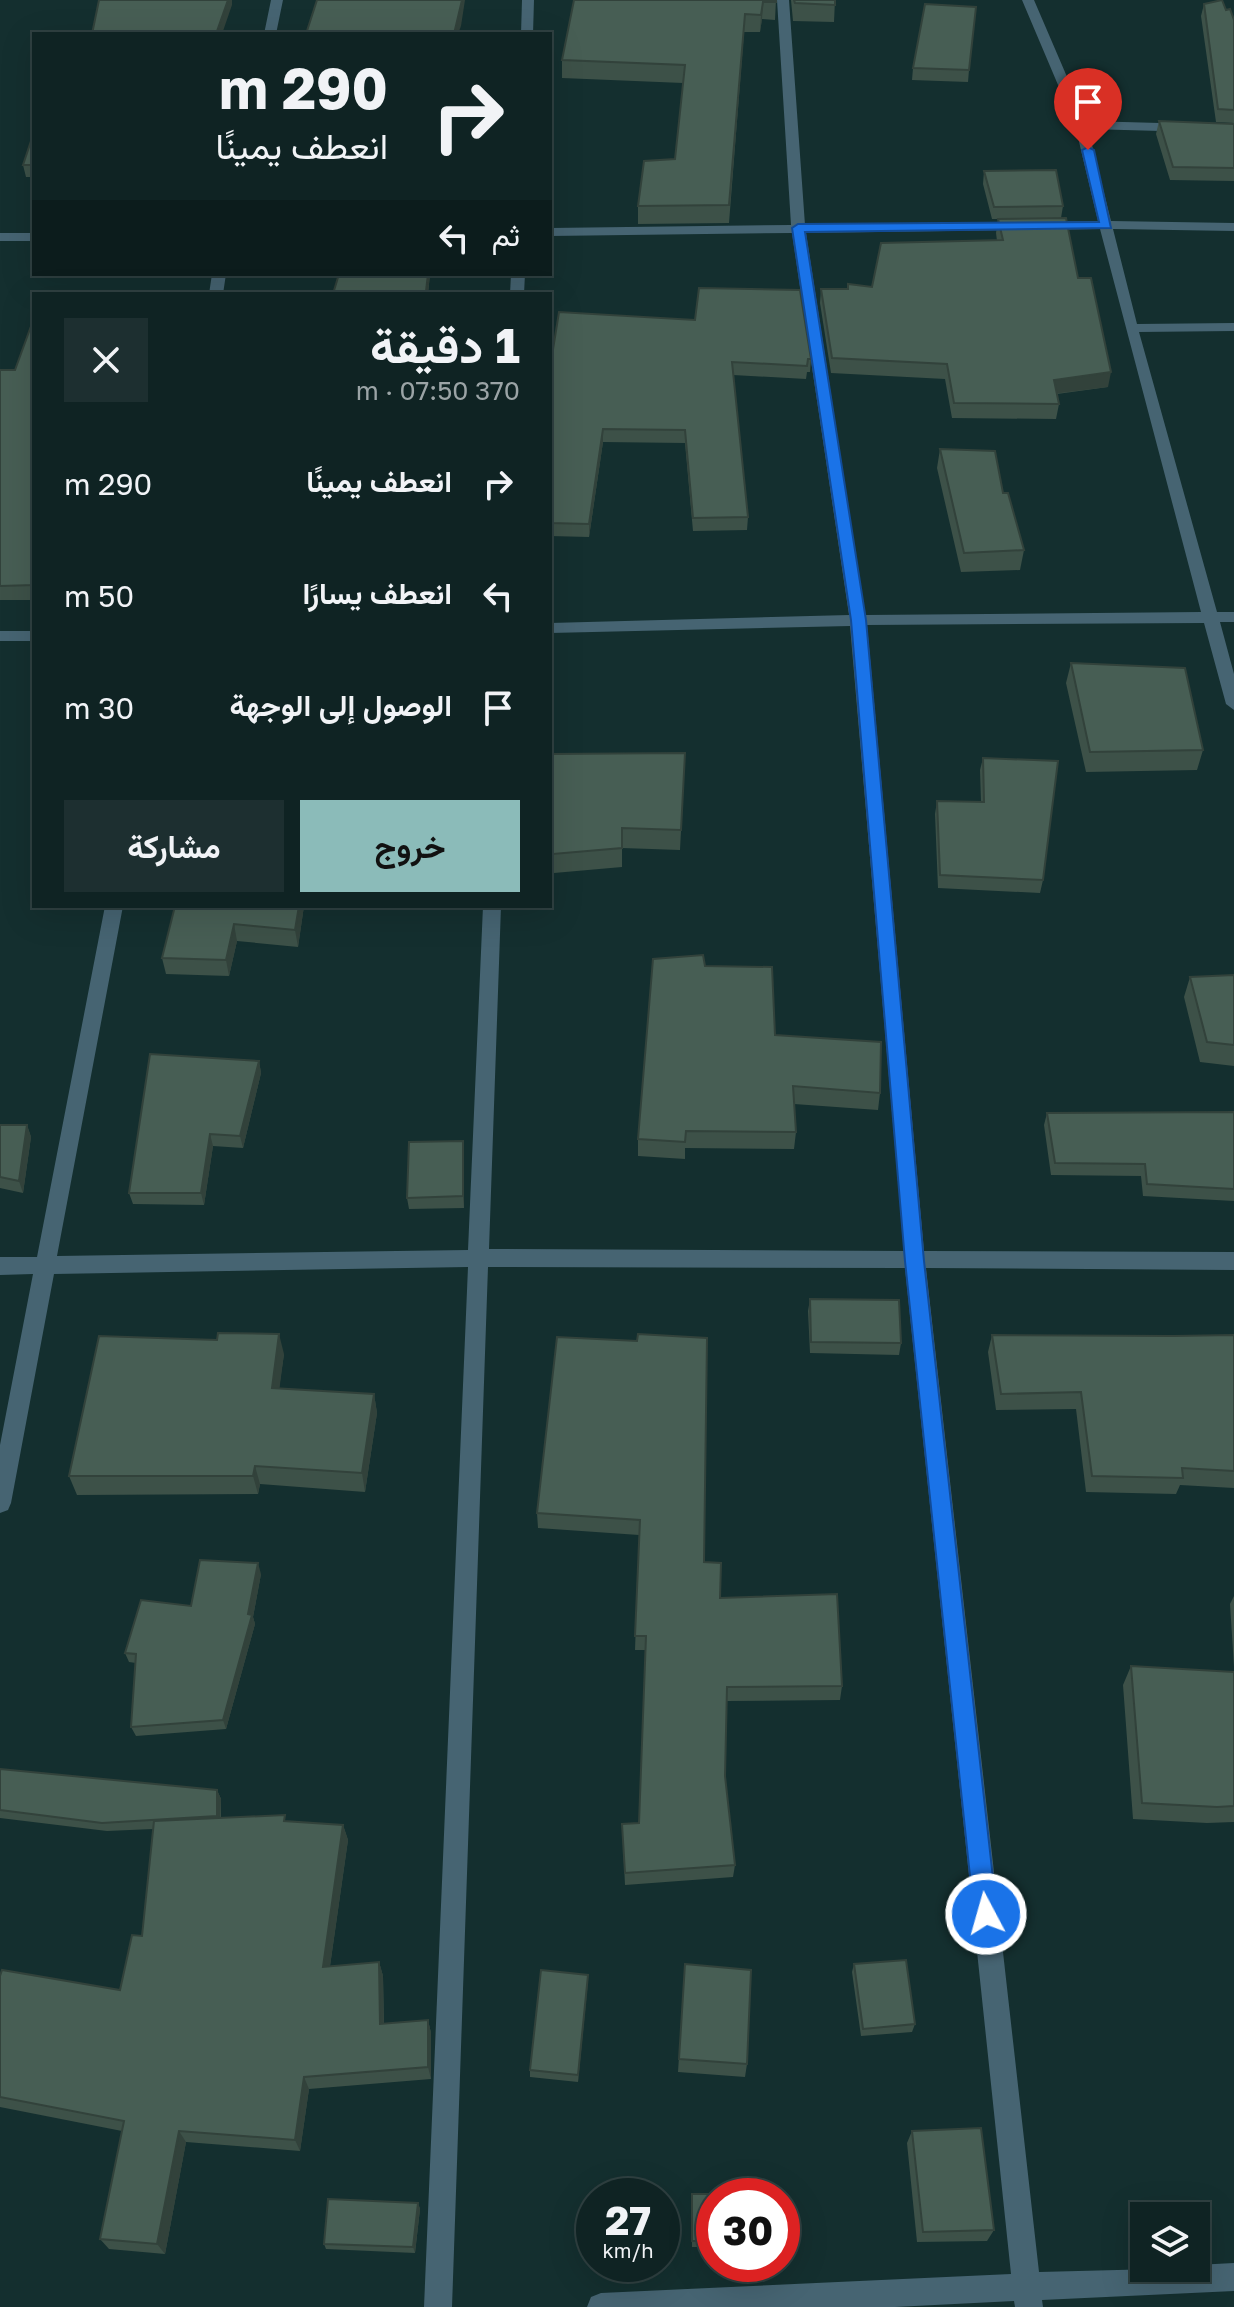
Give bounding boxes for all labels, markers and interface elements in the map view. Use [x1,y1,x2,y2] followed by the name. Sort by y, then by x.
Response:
[219,54,388,121] text: 290 m
[416,64,520,168] icon: right
[1054,68,1122,150] pin
[1066,80,1110,124] icon: arrive
[216,124,388,167] text: انعطف يمينًا
[432,216,476,260] icon: left
[492,217,520,253] text: ثم
[370,316,520,374] text: 1 دقيقة
[64,318,148,402] button: close
[356,375,520,406] text: 370 m · 07:50
[476,462,520,506] icon: right
[306,463,452,499] text: انعطف يمينًا
[64,466,152,502] text: 290 m
[476,574,520,618] icon: left
[303,575,452,611] text: انعطف يسارًا
[64,578,134,614] text: 50 m
[476,686,520,730] icon: arrive
[230,687,452,723] text: الوصول إلى الوجهة
[64,690,134,726] text: 30 m
[64,800,284,892] button: مشاركة
[300,800,520,892] button: خروج
[944,1872,1028,1956] position arrow
[696,2178,800,2282] speed limit sign: 30
[605,2196,651,2244] text: 27
[1130,2202,1210,2282] map controls
[1130,2202,1210,2282] button: layers
[603,2238,653,2262] text: km/h

